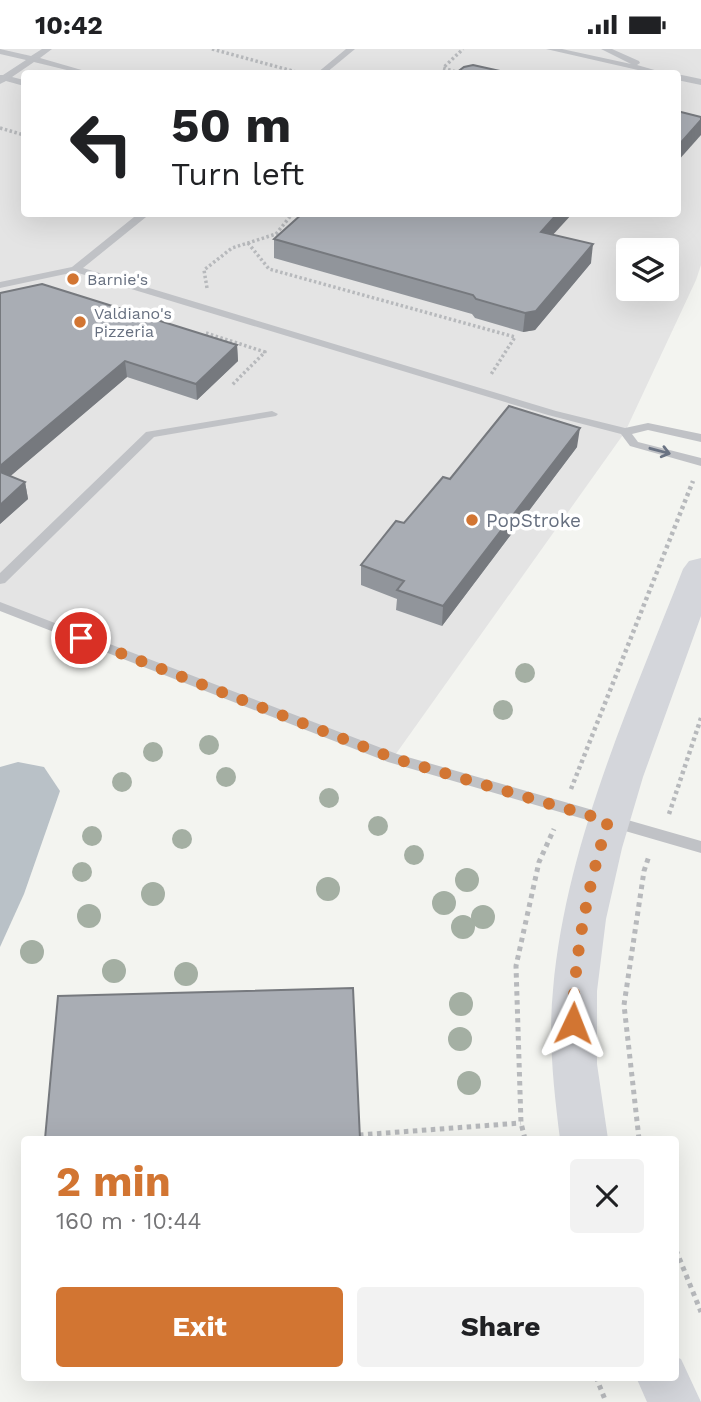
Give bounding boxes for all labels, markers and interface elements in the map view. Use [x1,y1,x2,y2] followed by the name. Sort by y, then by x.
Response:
[35,10,103,40] text: 10:42
[171,96,291,154] text: 50 m
[56,98,147,189] icon: left
[171,155,304,193] text: Turn left
[616,238,679,301] map controls
[616,238,679,301] button: layers
[87,270,148,289] place label: Barnie's
[65,271,81,287] marker: Barnie's
[94,304,172,341] place label: Valdiano's Pizzeria
[72,314,88,330] marker: Valdiano's Pizzeria
[648,445,671,458] one-way arrow
[486,509,581,532] place label: PopStroke
[464,512,480,528] marker: PopStroke
[51,608,111,668] pin
[62,619,100,657] icon: arrive
[536,986,610,1060] position arrow
[56,1157,171,1206] text: 2 min
[570,1159,644,1233] button: close
[56,1208,202,1235] text: 160 m · 10:44
[56,1287,343,1367] button: Exit
[357,1287,644,1367] button: Share

